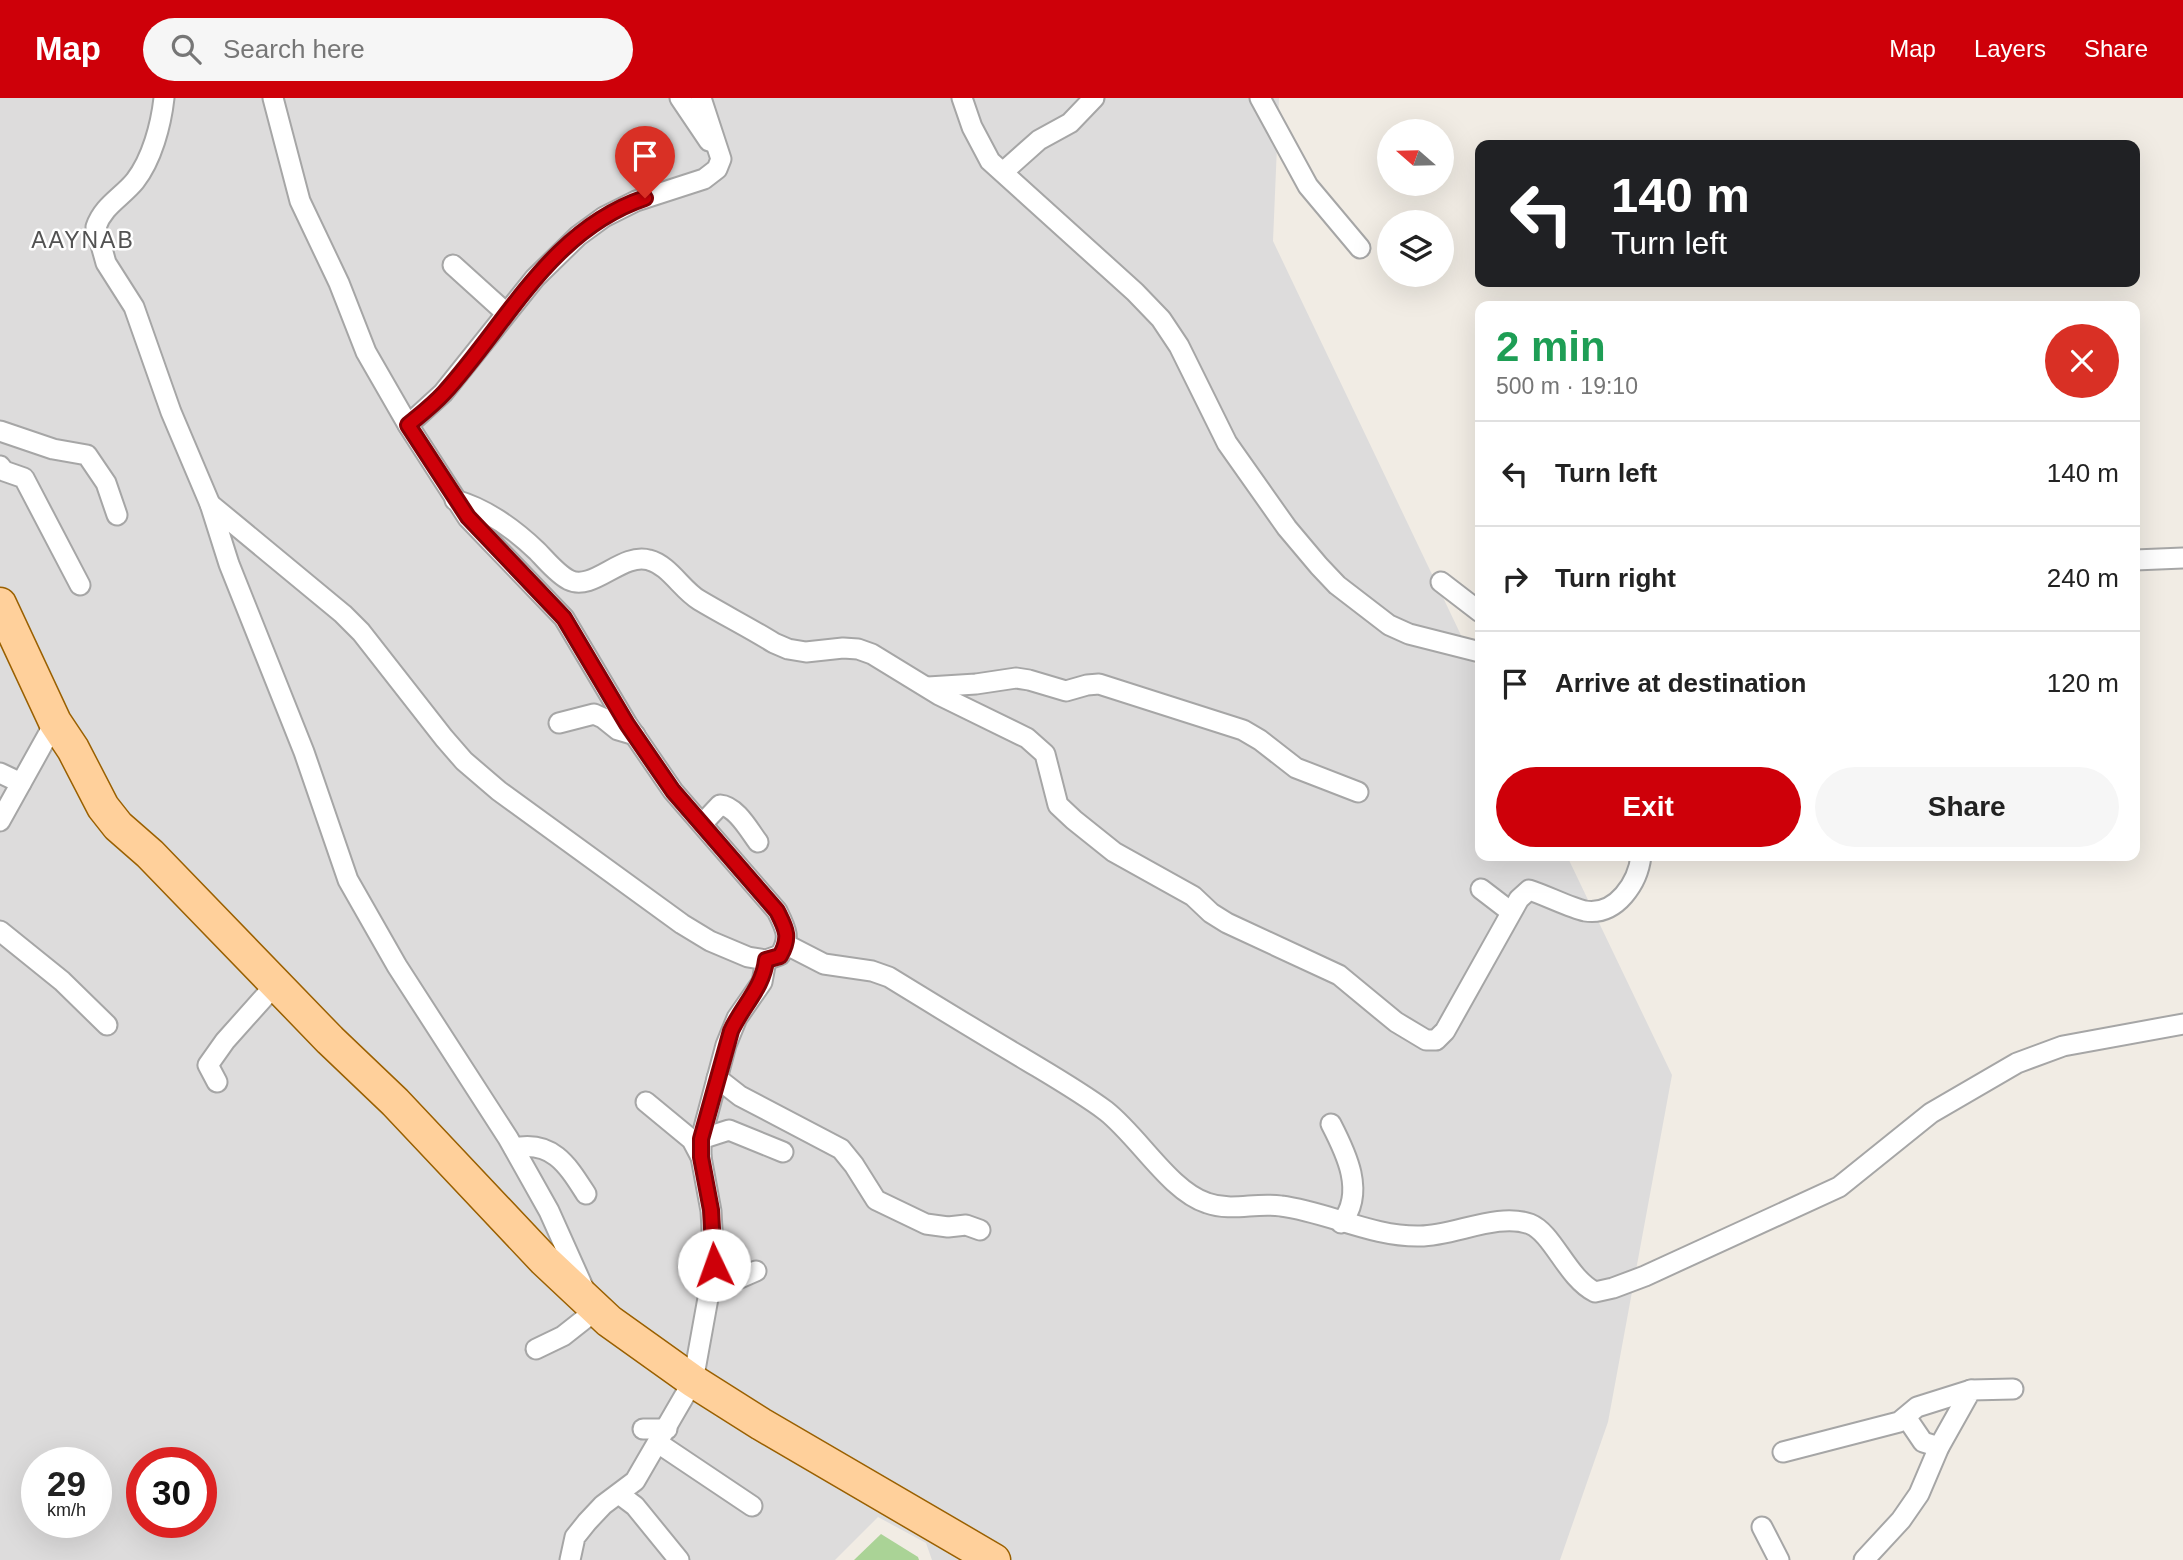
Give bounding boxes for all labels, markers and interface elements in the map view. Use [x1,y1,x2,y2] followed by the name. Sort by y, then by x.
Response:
[143,18,633,81] search box
[35,30,101,67] text: Map
[167,30,205,68] icon: search
[223,34,365,64] text: Search here
[1889,35,1936,62] text: Map
[1974,35,2046,62] text: Layers
[2084,35,2148,62] text: Share
[1377,119,1454,196] north arrow
[1377,119,1454,287] map controls
[615,126,675,198] pin
[626,137,664,175] icon: arrive
[1496,168,1587,259] icon: left
[1611,168,1750,222] text: 140 m
[1377,210,1454,287] button: layers
[1611,225,1727,261] text: Turn left
[31,227,135,253] district label: AAYNAB
[1496,323,1606,370] text: 2 min
[2045,324,2119,398] button: close
[1496,373,1638,399] text: 500 m · 19:10
[1496,455,1534,493] icon: left
[1555,458,1657,488] text: Turn left
[2047,458,2119,488] text: 140 m
[1496,560,1534,598] icon: right
[1555,563,1676,593] text: Turn right
[2047,563,2119,593] text: 240 m
[1496,665,1534,703] icon: arrive
[1555,668,1806,698] text: Arrive at destination
[2047,668,2119,698] text: 120 m
[1496,767,1801,847] button: Exit
[1815,767,2119,847] button: Share
[677,1228,751,1302] position arrow
[126,1447,217,1538] speed limit sign: 30
[47,1464,86,1503] text: 29
[47,1500,86,1520] text: km/h

